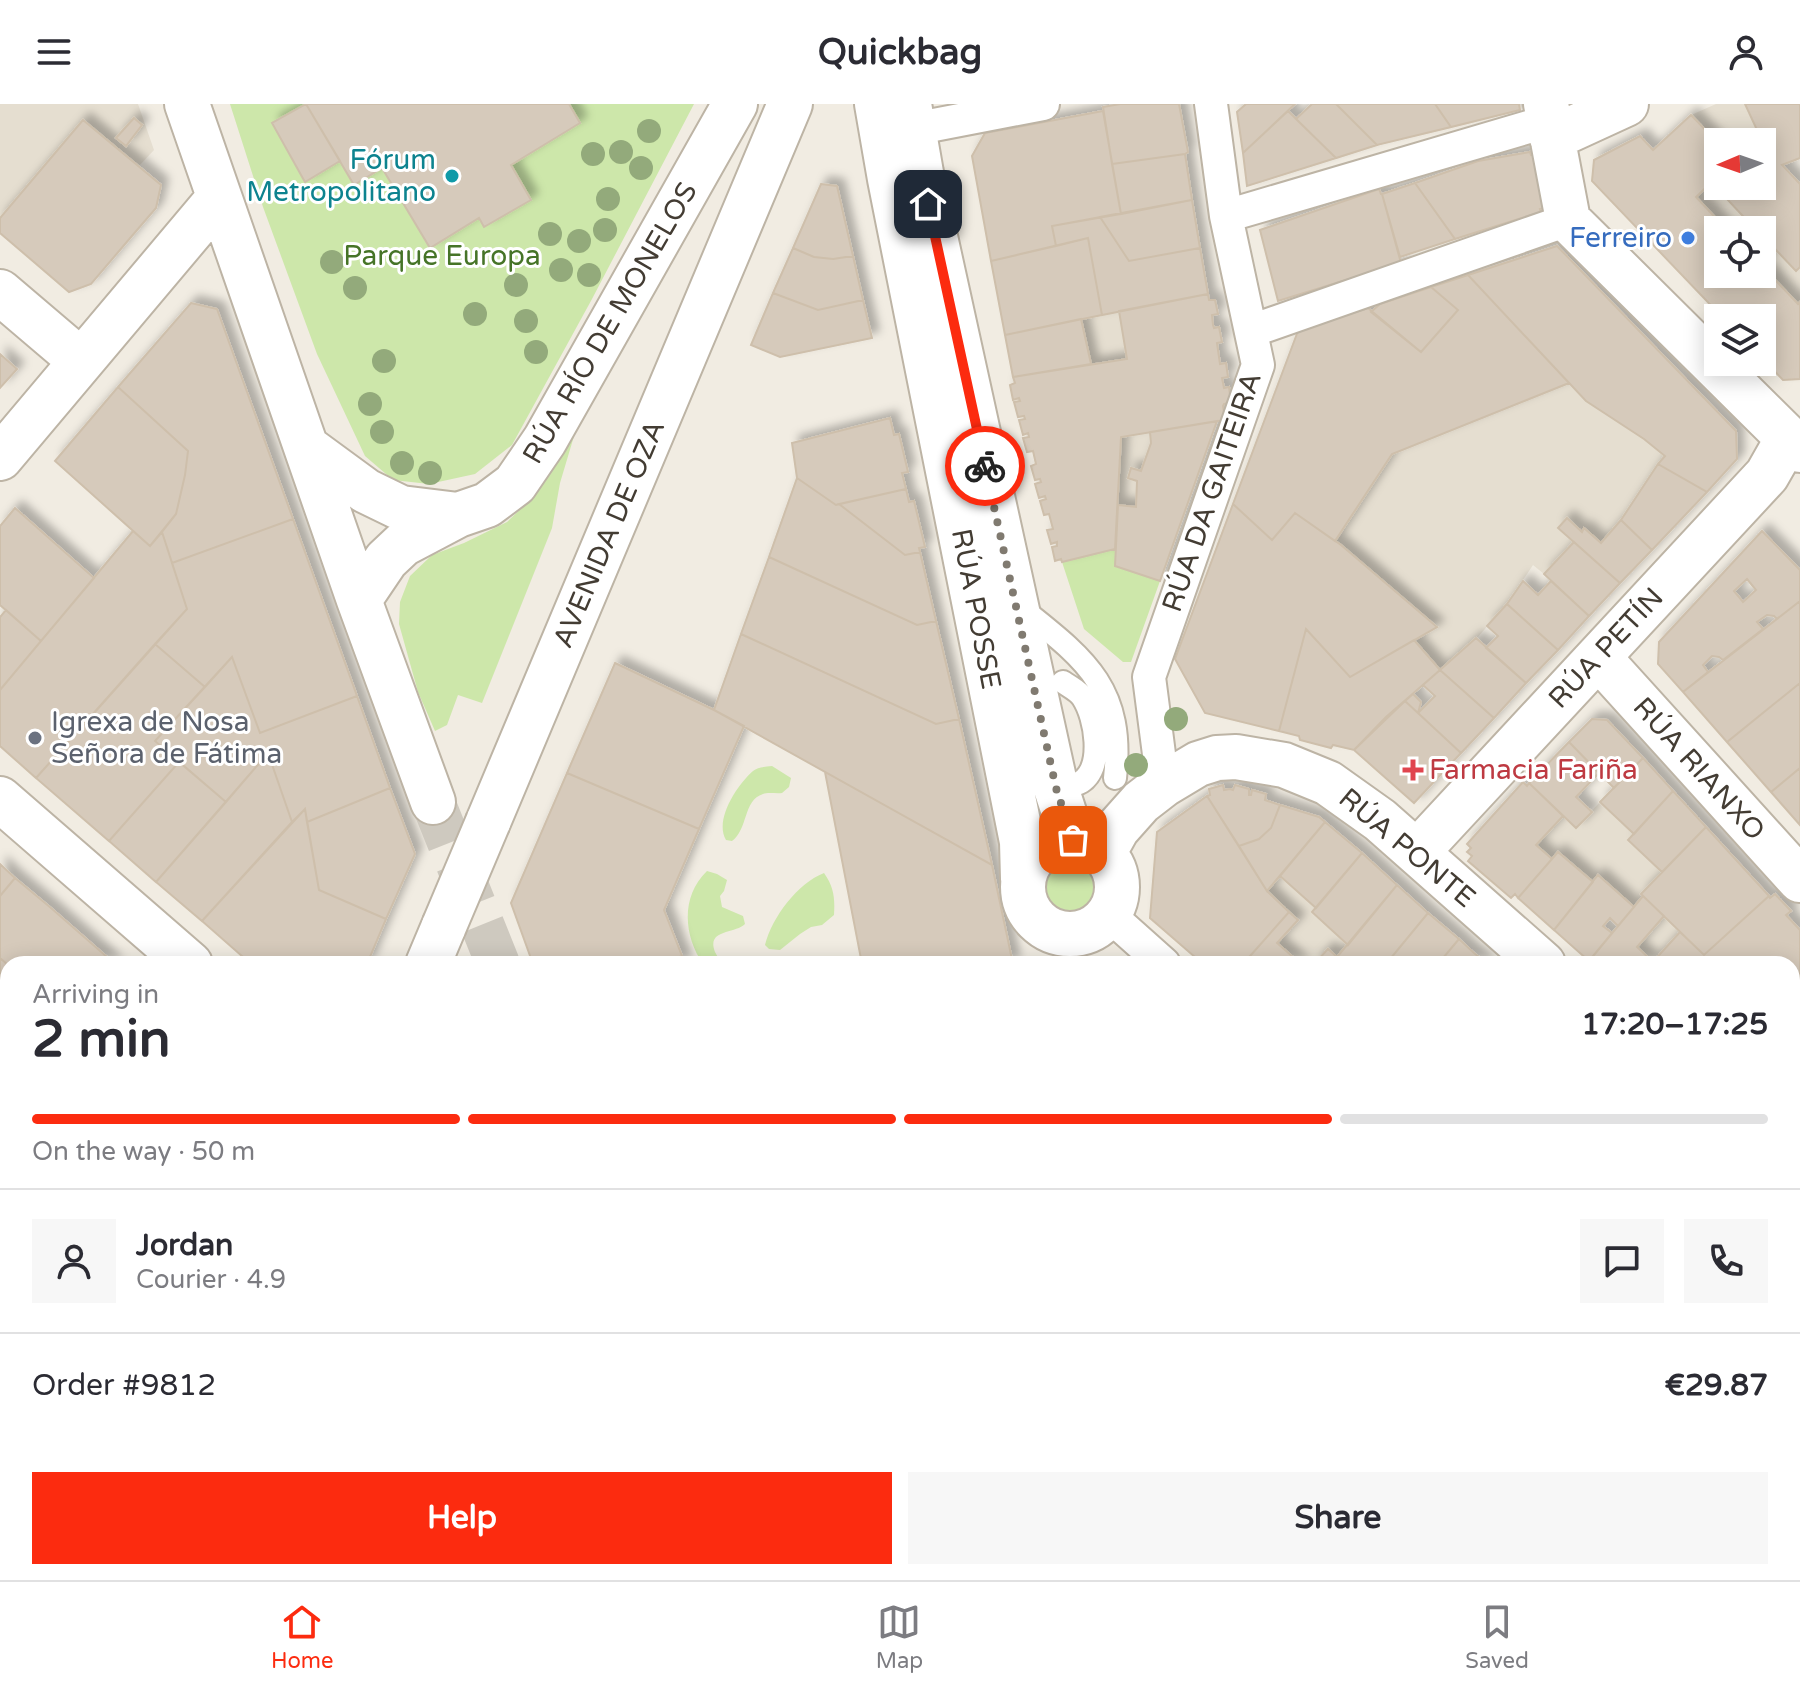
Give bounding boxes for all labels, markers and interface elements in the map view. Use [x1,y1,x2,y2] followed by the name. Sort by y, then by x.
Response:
[32,30,76,74] icon: menu
[1724,30,1768,74] icon: person
[818,31,982,74] text: Quickbag
[1704,128,1776,200] north arrow
[1704,128,1776,376] map controls
[246,143,436,209] place label: Fórum Metropolitano
[443,167,461,185] marker: Fórum Metropolitano
[894,170,962,238] pin
[515,176,705,470] street label: RÚA RÍO DE MONELOS
[906,182,950,226] icon: home
[1704,216,1776,288] button: locate
[1569,221,1672,255] place label: Ferreiro
[1679,229,1697,247] marker: Ferreiro
[343,239,541,273] park label: Parque Europa
[1704,304,1776,376] button: layers
[1155,368,1269,616] street label: RÚA DA GAITEIRA
[546,415,672,653] street label: AVENIDA DE OZA
[945,426,1025,506] courier
[963,444,1007,488] icon: bike
[944,526,1008,692] street label: RÚA POSSE
[1541,580,1671,716] street label: RÚA PETÍN
[1626,690,1772,848] street label: RÚA RIANXO
[51,705,282,771] place label: Igrexa de Nosa Señora de Fátima
[26,729,44,747] marker: Igrexa de Nosa Señora de Fátima
[1429,753,1638,787] place label: Farmacia Fariña
[1404,761,1422,779] marker: Farmacia Fariña
[1332,781,1482,915] street label: RÚA PONTE
[1039,806,1107,874] pin
[1051,818,1095,862] icon: bag
[32,979,159,1010] text: Arriving in
[1581,1006,1768,1043] text: 17:20–17:25
[32,1008,171,1071] text: 2 min
[32,1136,255,1167] text: On the way · 50 m
[32,1219,116,1303] button: person
[1580,1219,1664,1303] button: chat
[1684,1219,1768,1303] button: phone
[136,1227,233,1264] text: Jordan
[136,1264,286,1295] text: Courier · 4.9
[32,1367,216,1404] text: Order #9812
[1665,1367,1768,1404] text: €29.87
[32,1472,892,1564] button: Help
[908,1472,1768,1564] button: Share
[271,1600,333,1674] tab: Home
[876,1600,923,1674] tab: Map
[1465,1600,1529,1674] tab: Saved

